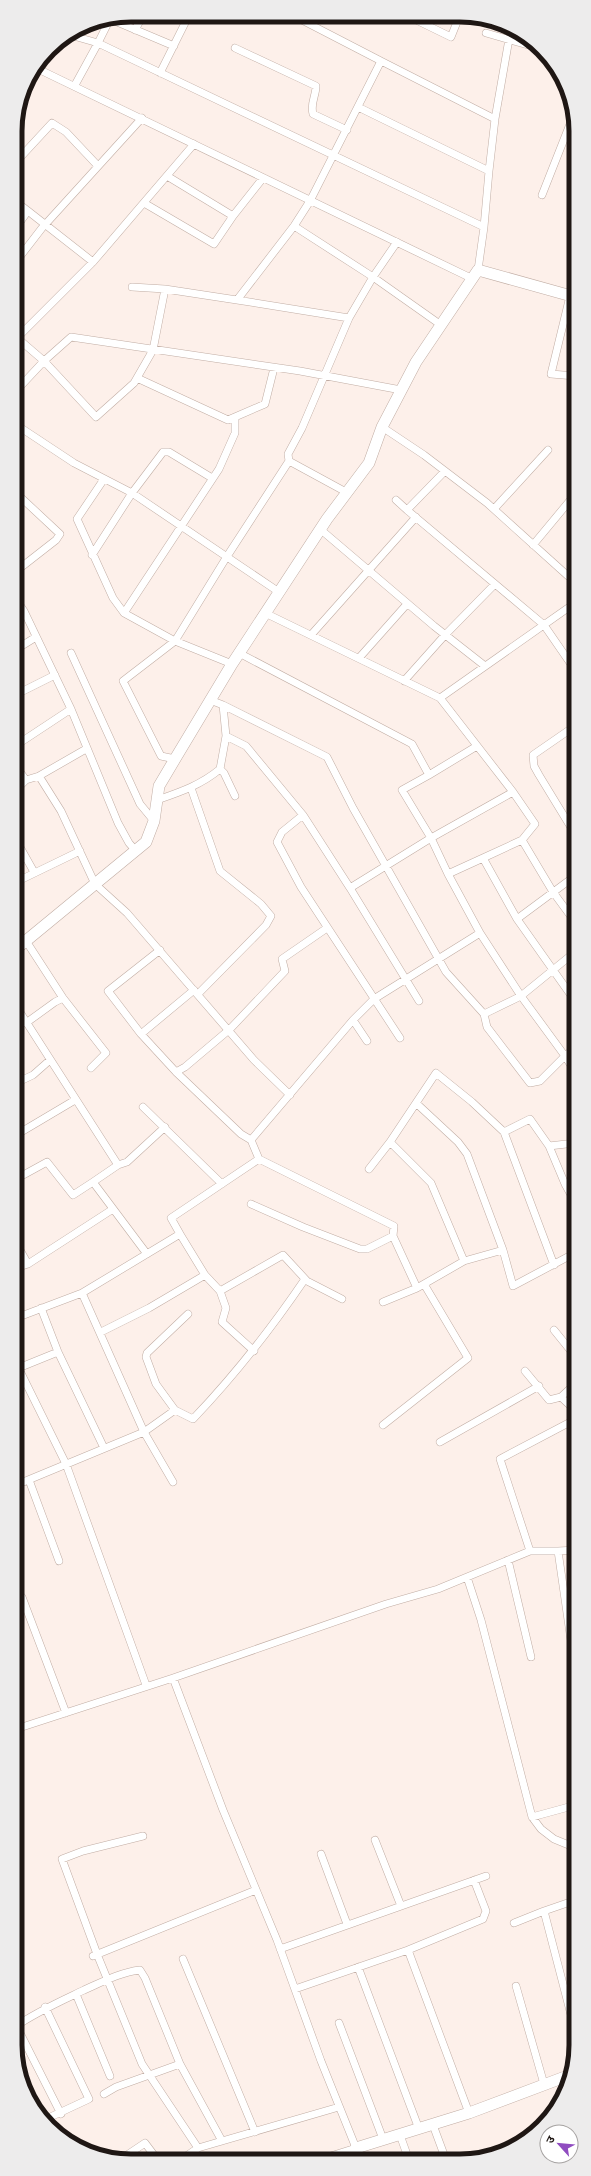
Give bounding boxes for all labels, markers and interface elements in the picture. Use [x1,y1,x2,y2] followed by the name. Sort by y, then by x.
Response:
[539,2124,579,2164] north arrow
[542,2132,558,2146] text: उ

